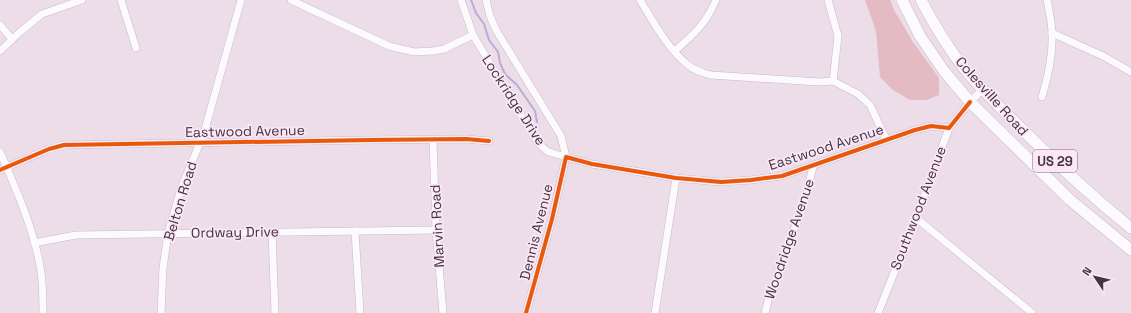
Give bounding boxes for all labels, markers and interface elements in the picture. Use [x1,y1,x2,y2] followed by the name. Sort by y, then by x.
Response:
[478,51,550,149] street label: Lockridge Drive
[952,53,1032,139] street label: Colesville Road
[766,120,886,174] street label: Eastwood Avenue
[185,121,305,141] street label: Eastwood Avenue
[886,144,950,272] street label: Southwood Avenue
[1033,150,1077,172] road number: US 29
[159,159,201,243] street label: Belton Road
[760,176,818,302] street label: Woodridge Avenue
[515,182,557,282] street label: Dennis Avenue
[426,184,448,268] street label: Marvin Road
[191,222,279,242] street label: Ordway Drive
[1075,257,1115,297] north arrow
[1079,264,1095,278] text: N

